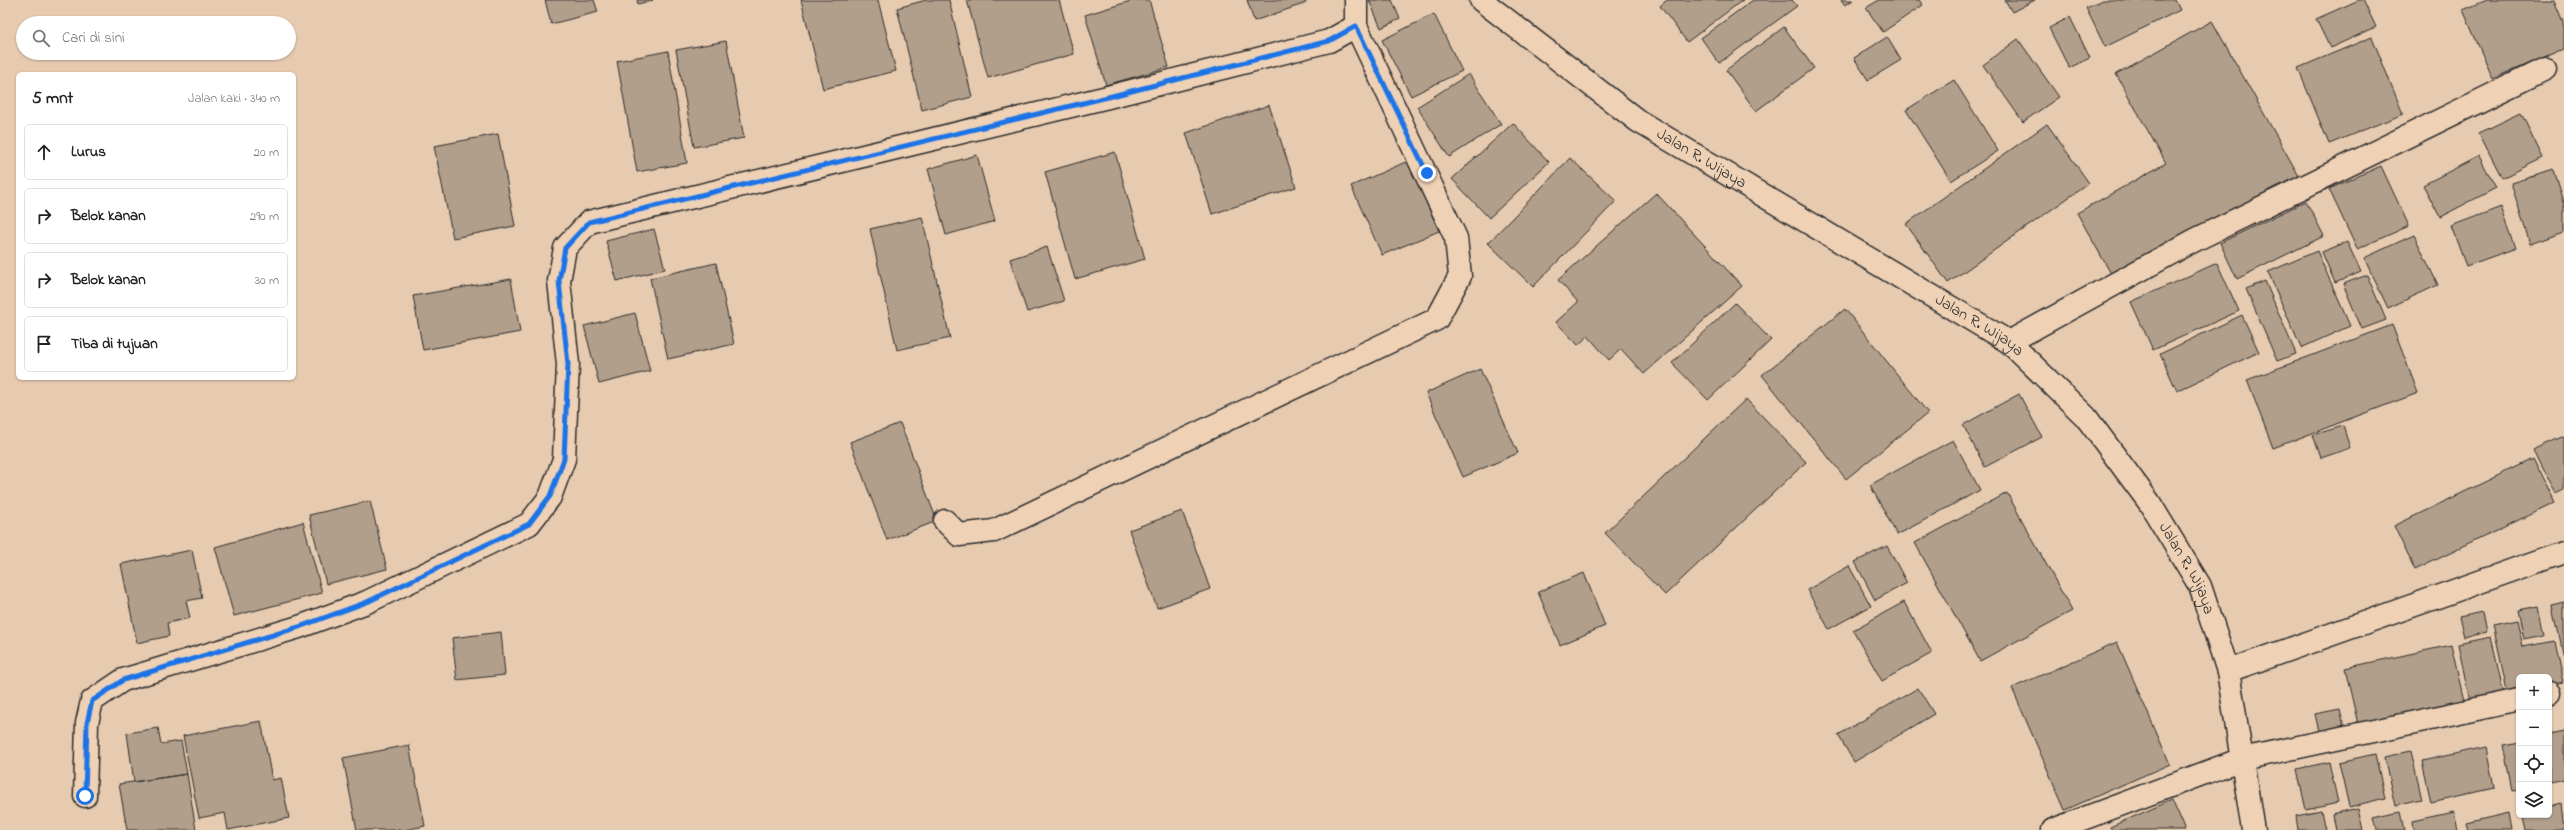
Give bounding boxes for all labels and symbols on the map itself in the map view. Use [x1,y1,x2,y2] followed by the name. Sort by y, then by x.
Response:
[1652,123,1751,195] street label: Jalan R. Wijaya
[1418,164,1436,182] route end
[1930,288,2029,362] street label: Jalan R. Wijaya
[2152,518,2220,617] street label: Jalan R. Wijaya
[76,787,94,805] route start

